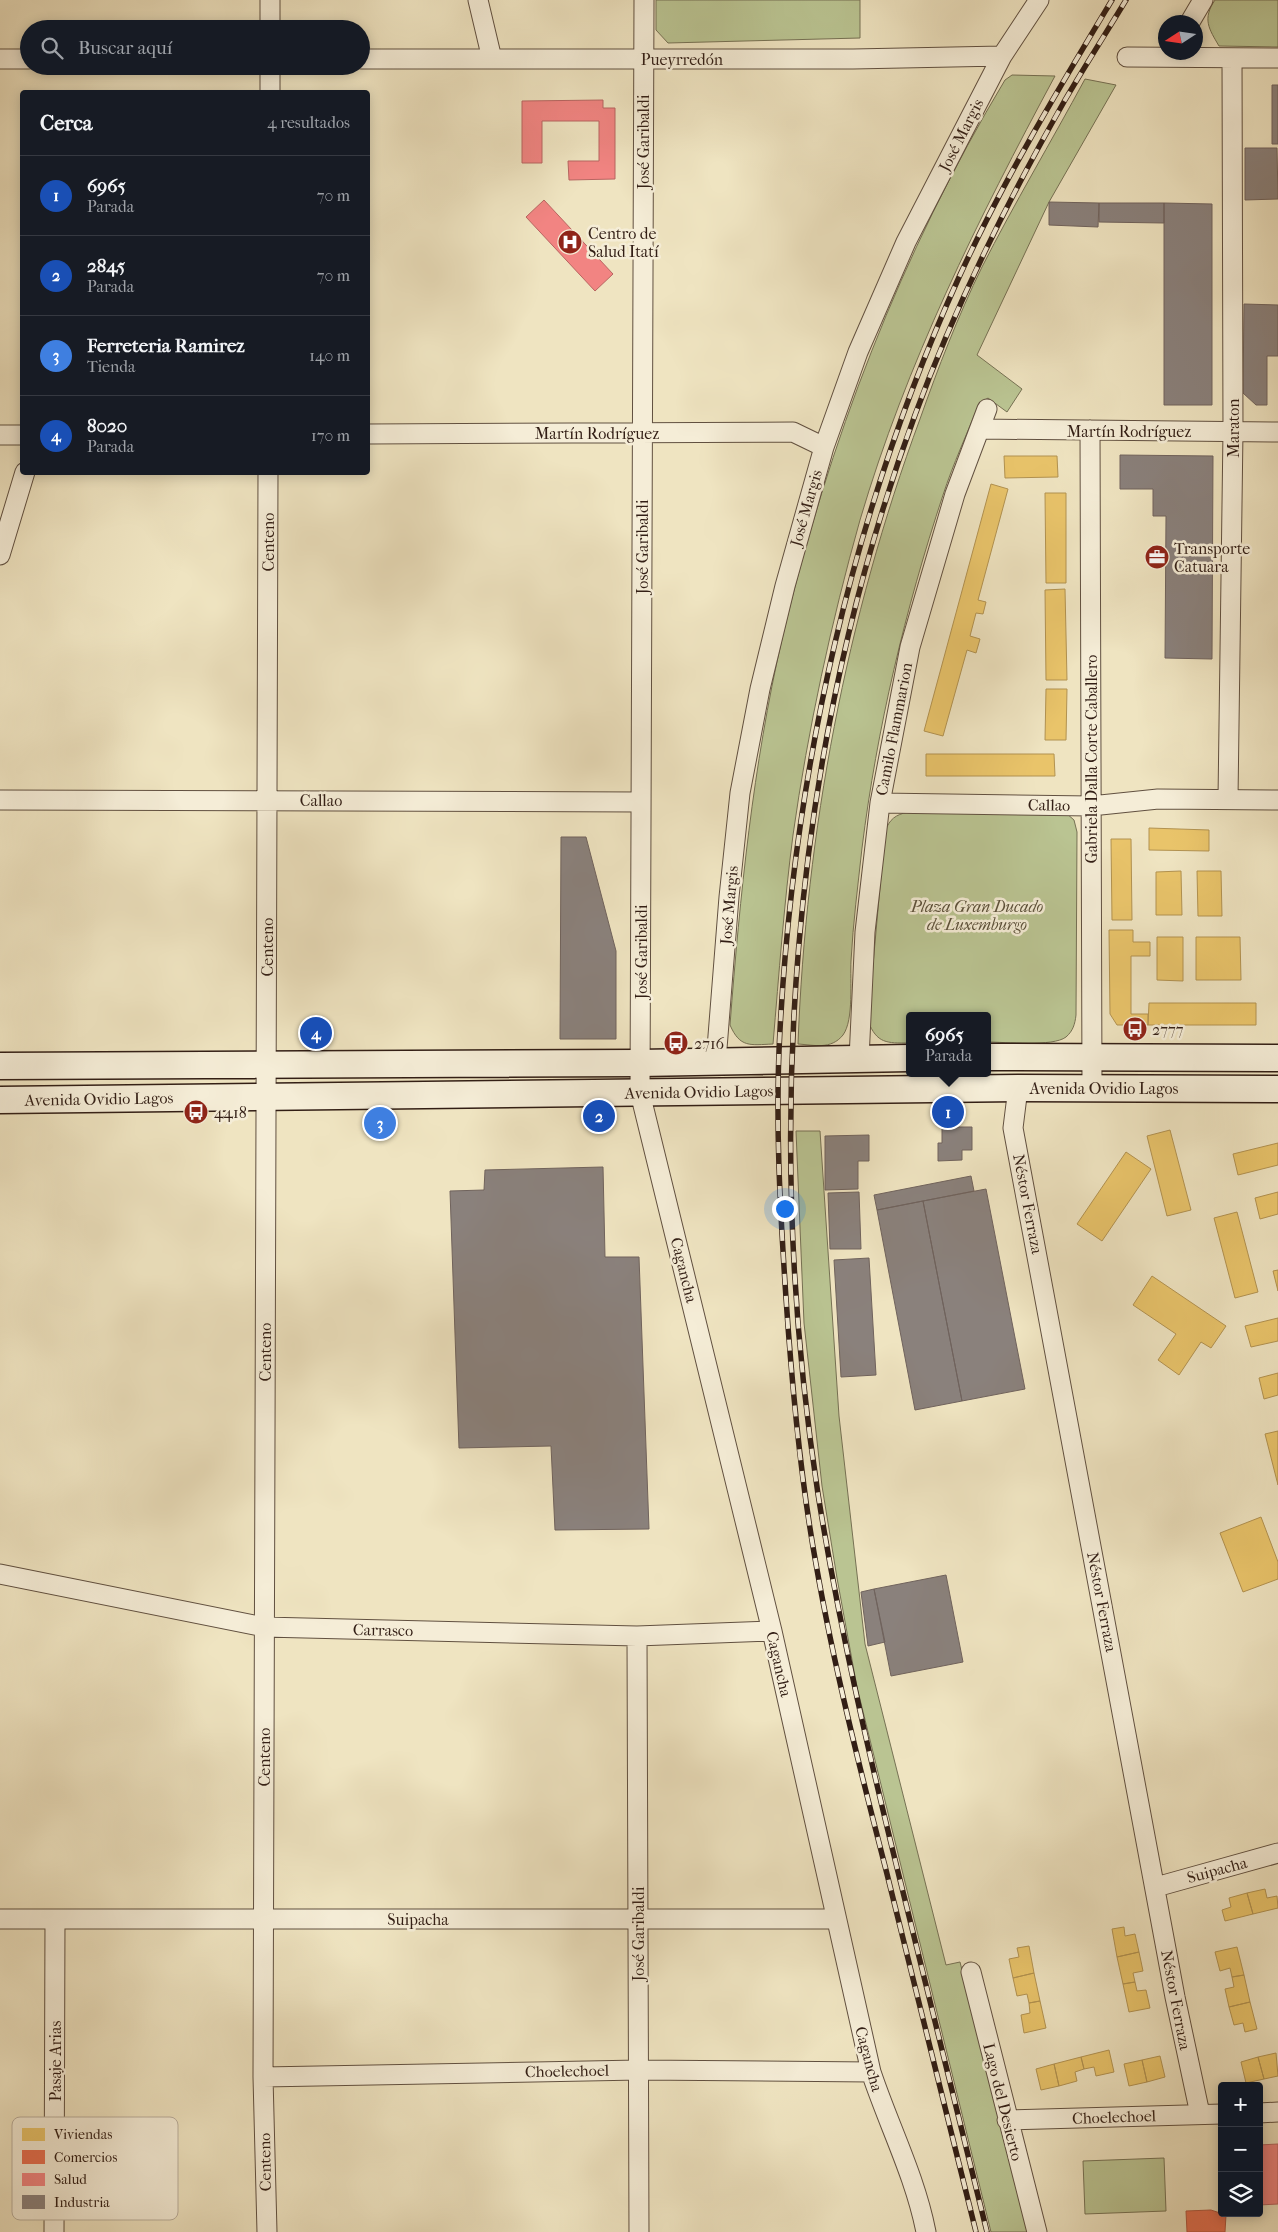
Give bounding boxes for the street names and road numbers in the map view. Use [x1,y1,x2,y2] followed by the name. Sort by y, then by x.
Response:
[641,50,724,69] street label: Pueyrredón
[634,94,653,191] street label: José Garibaldi
[934,95,987,176] street label: José Margis
[1224,398,1243,458] street label: Maraton
[1067,422,1191,441] street label: Martín Rodríguez
[535,424,659,443] street label: Martín Rodríguez
[785,467,826,551] street label: José Margis
[633,499,652,596] street label: José Garibaldi
[259,513,278,571] street label: Centeno
[1082,655,1101,863] street label: Gabriela Dalla Corte Caballero
[872,660,916,797] street label: Camilo Flammarion
[300,791,342,810] street label: Callao
[1028,795,1070,815] street label: Callao
[716,865,742,947] street label: José Margis
[632,904,651,1001] street label: José Garibaldi
[258,918,277,976] street label: Centeno
[1029,1079,1179,1098] street label: Avenida Ovidio Lagos
[623,1081,774,1103] street label: Avenida Ovidio Lagos
[23,1088,174,1110] street label: Avenida Ovidio Lagos
[1009,1152,1047,1256] street label: Néstor Ferraza
[667,1235,701,1305] street label: Cagancha
[256,1323,275,1381] street label: Centeno
[1083,1550,1121,1654] street label: Néstor Ferraza
[353,1620,413,1640] street label: Carrasco
[762,1629,796,1699] street label: Cagancha
[255,1728,274,1786] street label: Centeno
[1185,1853,1250,1887] street label: Suipacha
[629,1886,648,1983] street label: José Garibaldi
[387,1910,449,1929] street label: Suipacha
[1157,1948,1195,2052] street label: Néstor Ferraza
[46,2021,65,2101] street label: Pasaje Arias
[851,2024,887,2094] street label: Cagancha
[979,2041,1027,2163] street label: Lago del Desierto
[525,2061,610,2081] street label: Choelechoel
[1072,2106,1157,2128] street label: Choelechoel
[255,2132,275,2192] street label: Centeno

